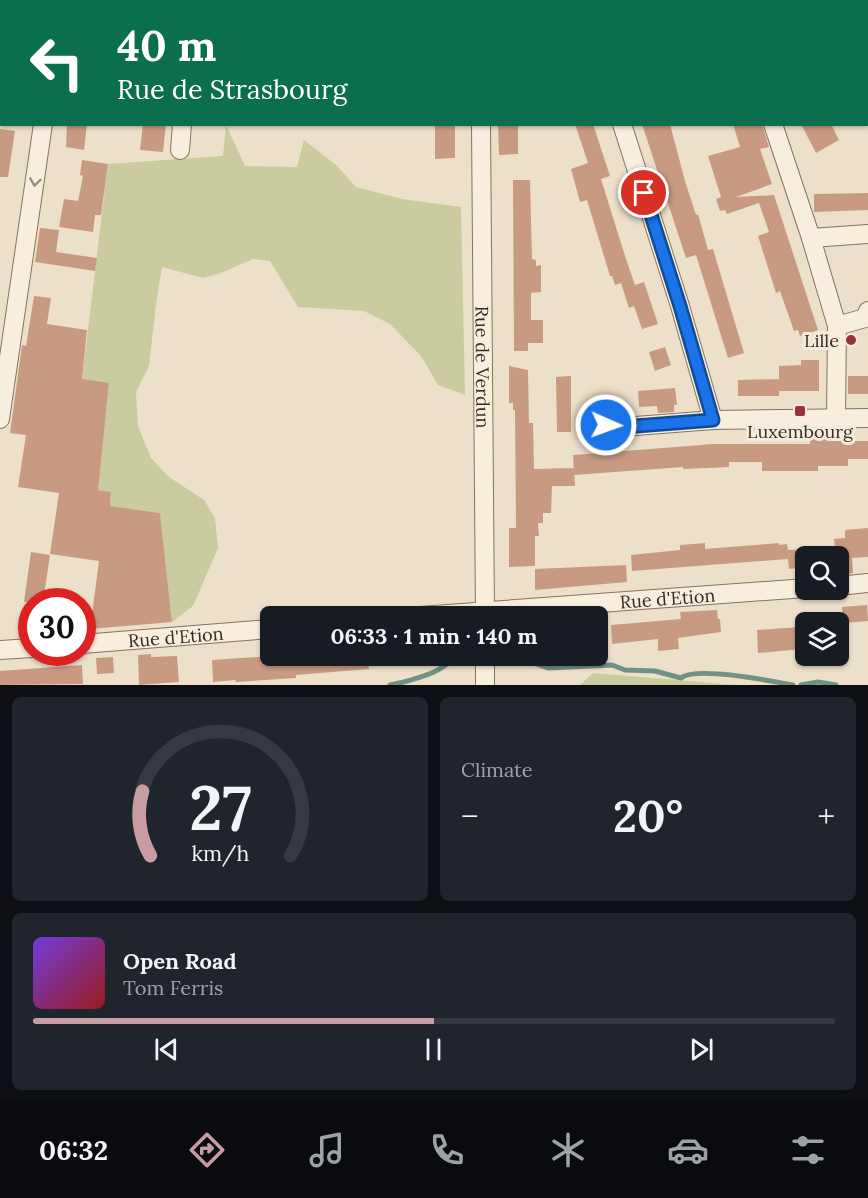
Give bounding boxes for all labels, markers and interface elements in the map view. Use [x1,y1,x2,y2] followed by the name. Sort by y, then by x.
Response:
[117,19,216,73] text: 40 m
[18,24,96,102] icon: left
[117,72,347,106] text: Rue de Strasbourg
[618,167,669,218] pin
[627,176,660,209] icon: arrive
[29,178,41,187] one-way arrow
[471,306,495,429] street label: Rue de Verdun
[804,329,839,352] place label: Lille
[844,333,858,347] marker: Lille
[574,393,638,457] position arrow
[793,404,807,418] marker: Luxembourg
[747,420,854,443] place label: Luxembourg
[795,546,849,666] map controls
[795,546,849,600] button: search
[619,583,716,613] street label: Rue d'Etion
[18,588,96,666] speed limit sign: 30
[795,612,849,666] button: layers
[127,621,224,652] street label: Rue d'Etion
[330,622,538,650] text: 06:33 · 1 min · 140 m
[461,757,533,782] text: Climate
[189,767,251,847] text: 27
[613,787,683,844] text: 20°
[461,795,479,837] text: −
[817,795,835,837] text: +
[191,839,249,867] text: km/h
[123,947,237,975] text: Open Road
[123,975,223,1000] text: Tom Ferris
[150,1033,183,1066] icon: previous
[417,1033,450,1066] icon: pause
[685,1033,718,1066] icon: next
[186,1129,228,1171] icon: directions
[306,1129,348,1171] icon: music
[426,1129,468,1171] icon: phone
[547,1129,589,1171] icon: climate
[667,1129,709,1171] icon: car
[787,1129,829,1171] icon: filters
[39,1133,108,1167] text: 06:32

